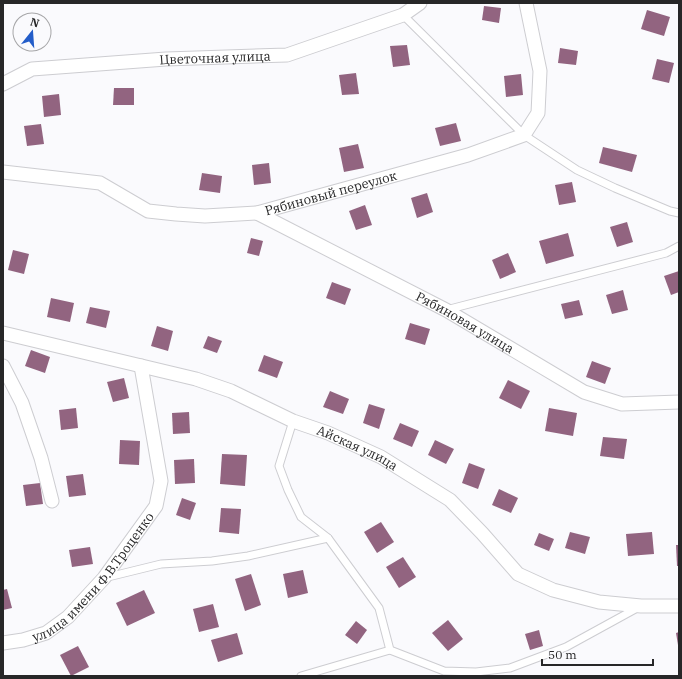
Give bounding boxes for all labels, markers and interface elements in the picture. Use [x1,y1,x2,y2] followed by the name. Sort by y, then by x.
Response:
[12,12,52,52] north arrow
[29,14,41,30] text: N
[159,47,271,68] street label: Цветочная улица
[263,166,399,219] street label: Рябиновый переулок
[413,288,517,357] street label: Рябиновая улица
[315,421,401,474] street label: Айская улица
[30,509,157,645] street label: улица имени Ф.В.Троценко
[542,641,653,667] scale bar
[548,647,577,662] text: 50 m

